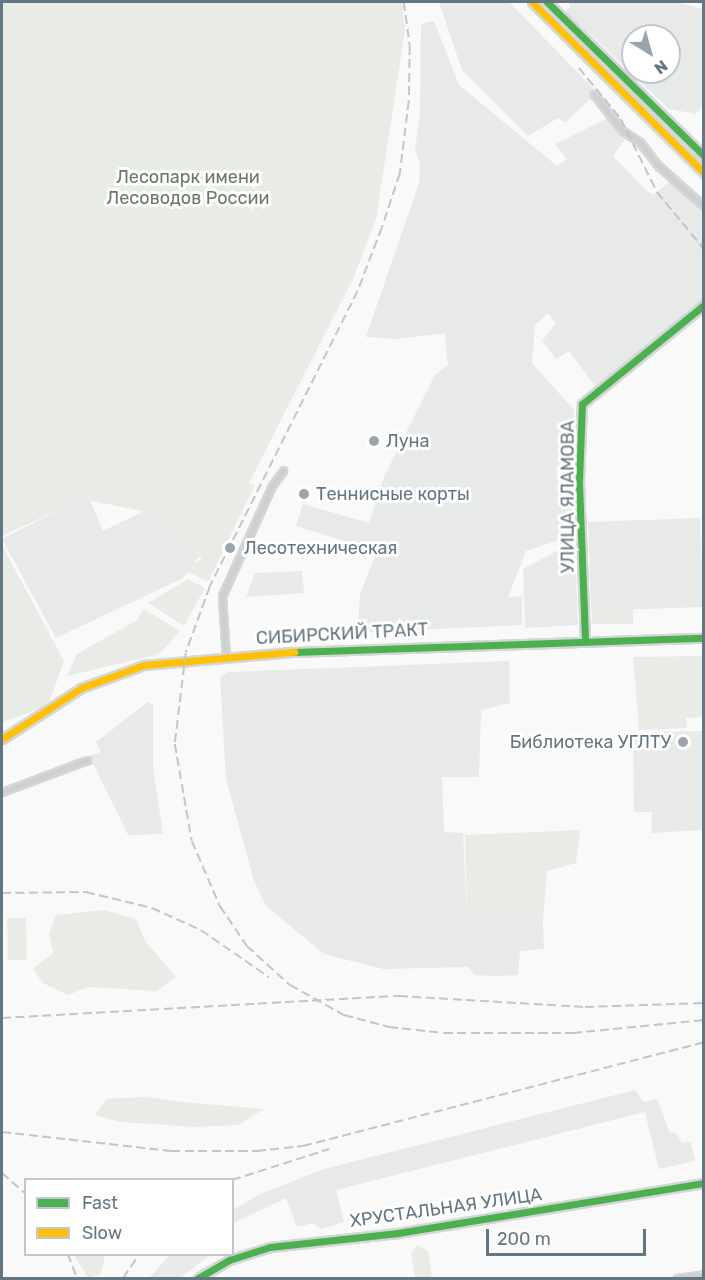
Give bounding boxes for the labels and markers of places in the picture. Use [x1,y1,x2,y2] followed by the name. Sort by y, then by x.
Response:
[386,430,429,452] place label: Луна
[367,434,381,448] marker: Луна
[316,483,470,505] place label: Теннисные корты
[297,487,311,501] marker: Теннисные корты
[244,537,397,559] place label: Лесотехническая
[221,539,239,557] marker: Лесотехническая
[510,731,671,753] place label: Библиотека УГЛТУ
[676,735,690,749] marker: Библиотека УГЛТУ

